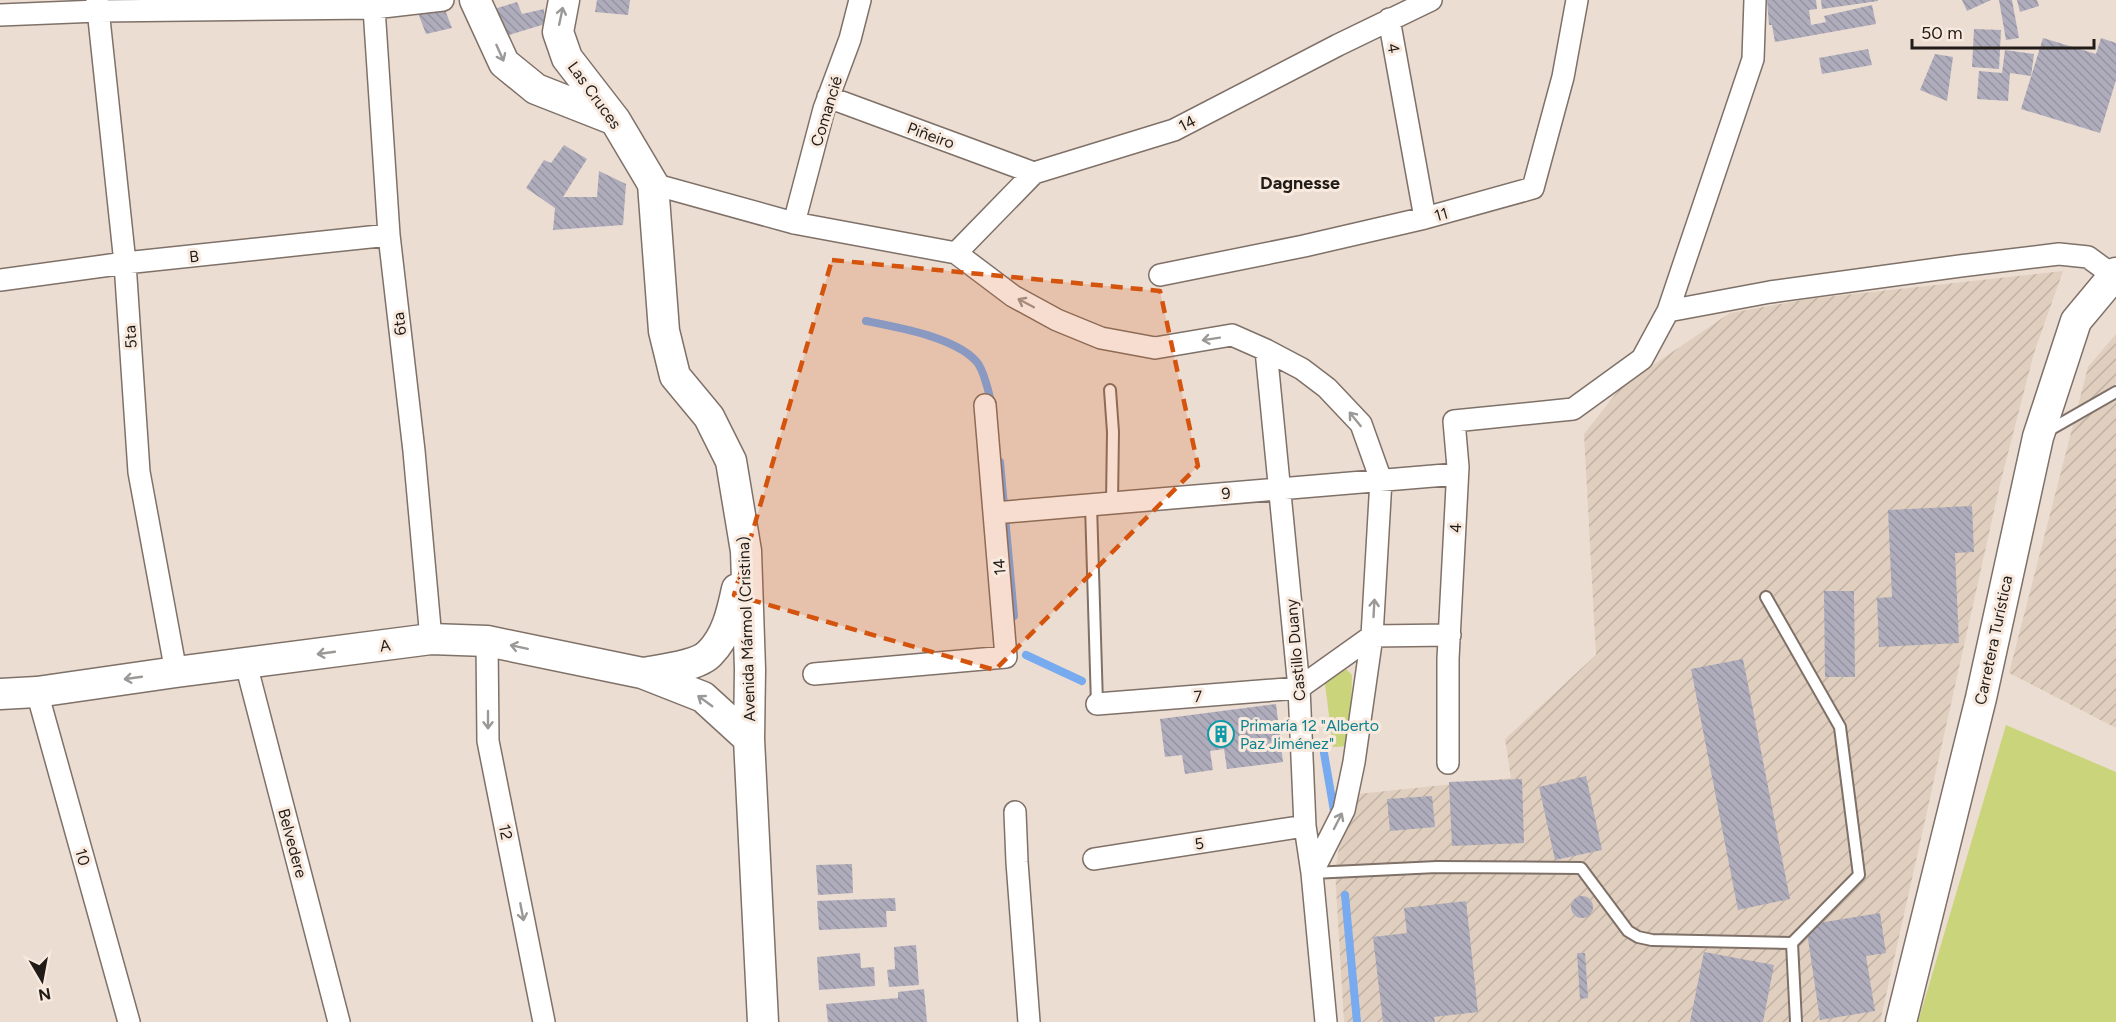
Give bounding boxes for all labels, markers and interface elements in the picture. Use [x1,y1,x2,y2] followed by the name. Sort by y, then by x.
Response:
[556,7,567,27] one-way arrow
[1912,12,2094,50] scale bar
[1921,22,1963,44] text: 50 m
[1383,42,1404,55] street label: 4
[494,44,506,62] one-way arrow
[564,58,625,133] street label: Las Cruces
[807,73,846,149] street label: Comancié
[1176,111,1199,136] street label: 14
[905,118,957,153] street label: Piñeiro
[1260,172,1340,194] district label: Dagnesse
[1432,204,1450,225] street label: 11
[188,247,200,266] street label: B
[1017,297,1035,308] one-way arrow
[389,311,410,337] street label: 6ta
[120,325,141,349] street label: 5ta
[1202,333,1221,344] one-way arrow
[1349,411,1362,427] one-way arrow
[1221,484,1231,503] street label: 9
[1446,523,1465,533] street label: 4
[734,536,759,722] street label: Avenida Mármol (Cristina)
[989,558,1010,576] street label: 14
[1971,574,2016,706] street label: Carretera Turística
[1282,597,1309,702] street label: Castillo Duany
[1368,599,1379,619] one-way arrow
[378,635,392,656] street label: A
[510,641,530,652] one-way arrow
[317,648,336,659] one-way arrow
[123,673,143,684] one-way arrow
[1193,687,1204,706] street label: 7
[698,695,714,707] one-way arrow
[482,710,494,730] one-way arrow
[1240,716,1379,753] place label: Primaria 12 "Alberto Paz Jiménez"
[1206,719,1236,749] building icon: Primaria 12 "Alberto Paz Jiménez"
[274,806,311,880] street label: Belvedere
[1333,812,1345,830] one-way arrow
[495,823,516,842] street label: 12
[1193,833,1205,854] street label: 5
[71,846,94,868] street label: 10
[517,901,528,921] one-way arrow
[12,950,72,1010] north arrow
[37,984,52,1005] text: N

